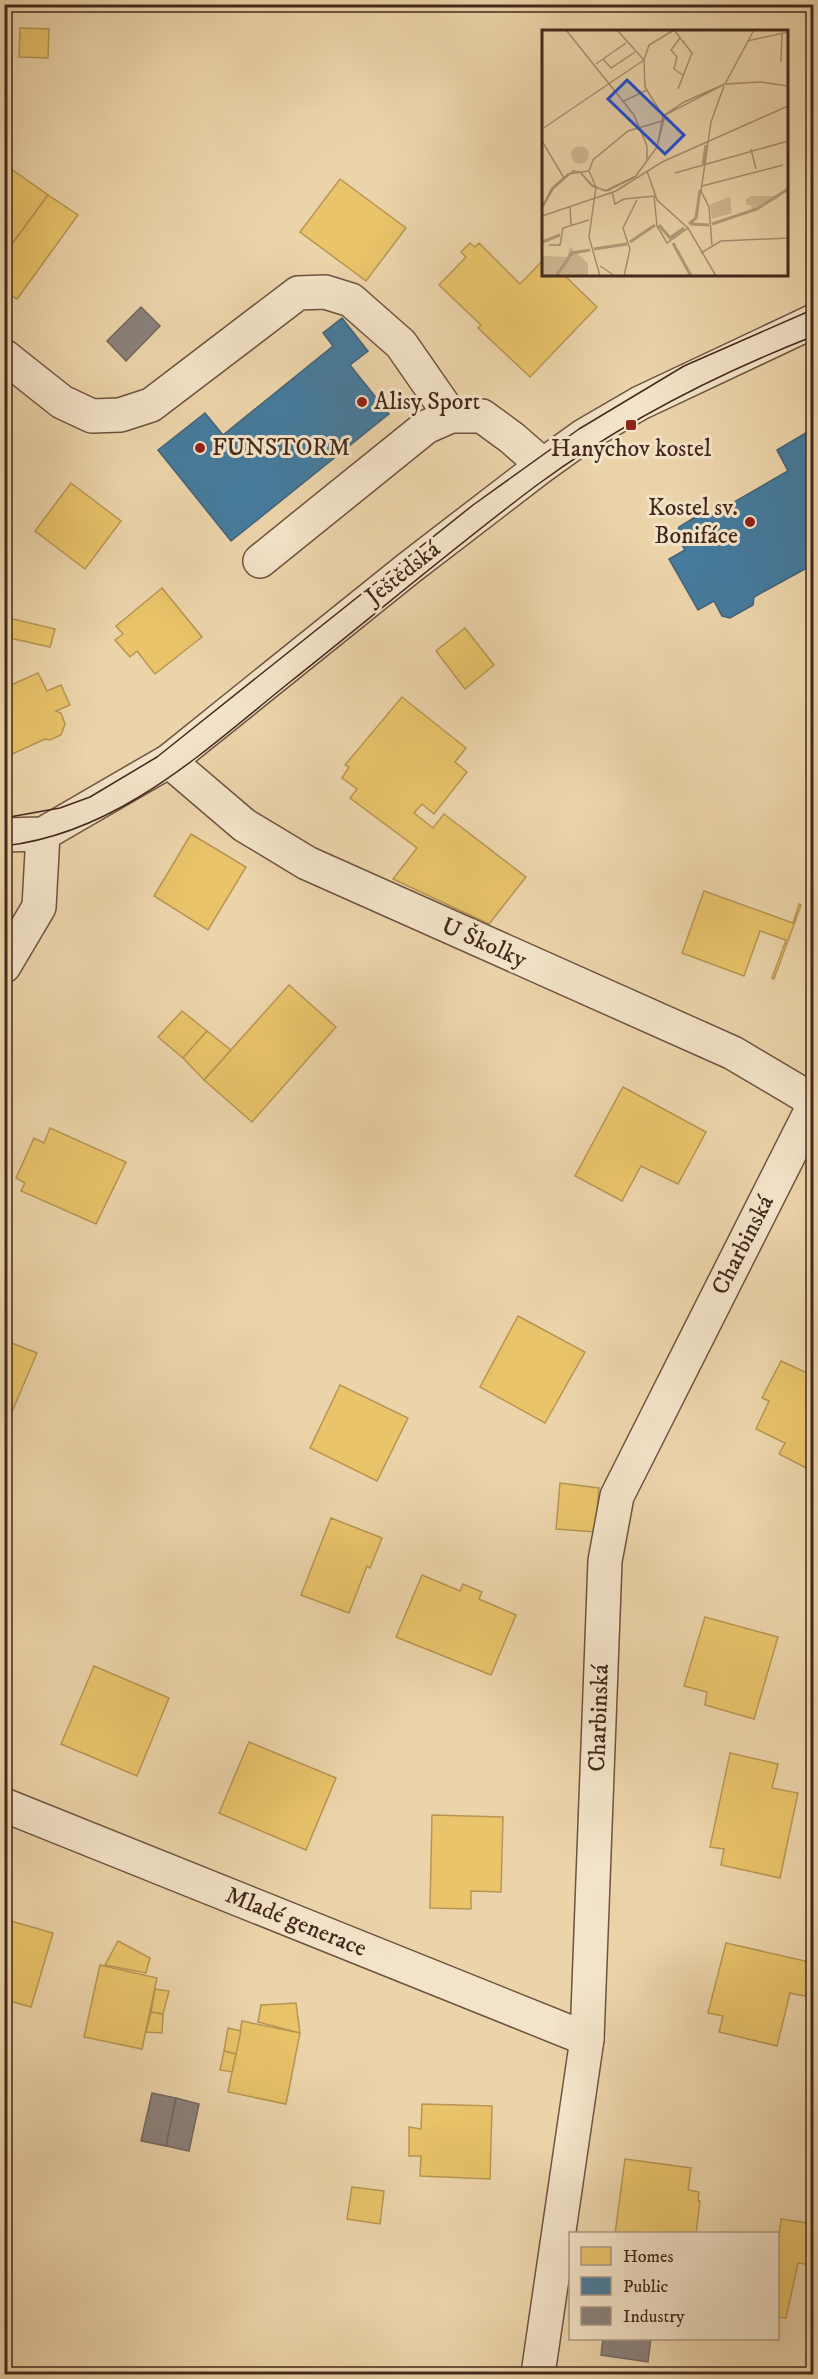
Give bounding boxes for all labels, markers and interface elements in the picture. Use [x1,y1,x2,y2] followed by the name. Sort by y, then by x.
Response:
[542,30,788,276] inset map
[374,387,480,417] place label: Alisy Sport
[355,395,369,409] marker: Alisy Sport
[624,418,638,432] marker: Hanychov kostel
[212,433,350,463] place label: FUNSTORM
[551,434,712,464] place label: Hanychov kostel
[193,441,207,455] marker: FUNSTORM
[648,493,738,551] place label: Kostel sv. Bonifáce
[743,515,757,529] marker: Kostel sv. Bonifáce
[358,534,447,613] street label: Ještědská
[437,910,532,975] street label: U Školky
[705,1189,781,1300] street label: Charbinská
[582,1663,616,1772] street label: Charbinská
[221,1880,371,1964] street label: Mladé generace
[569,2232,779,2340] legend
[623,2246,674,2268] text: Homes
[623,2276,669,2298] text: Public
[623,2306,685,2328] text: Industry

